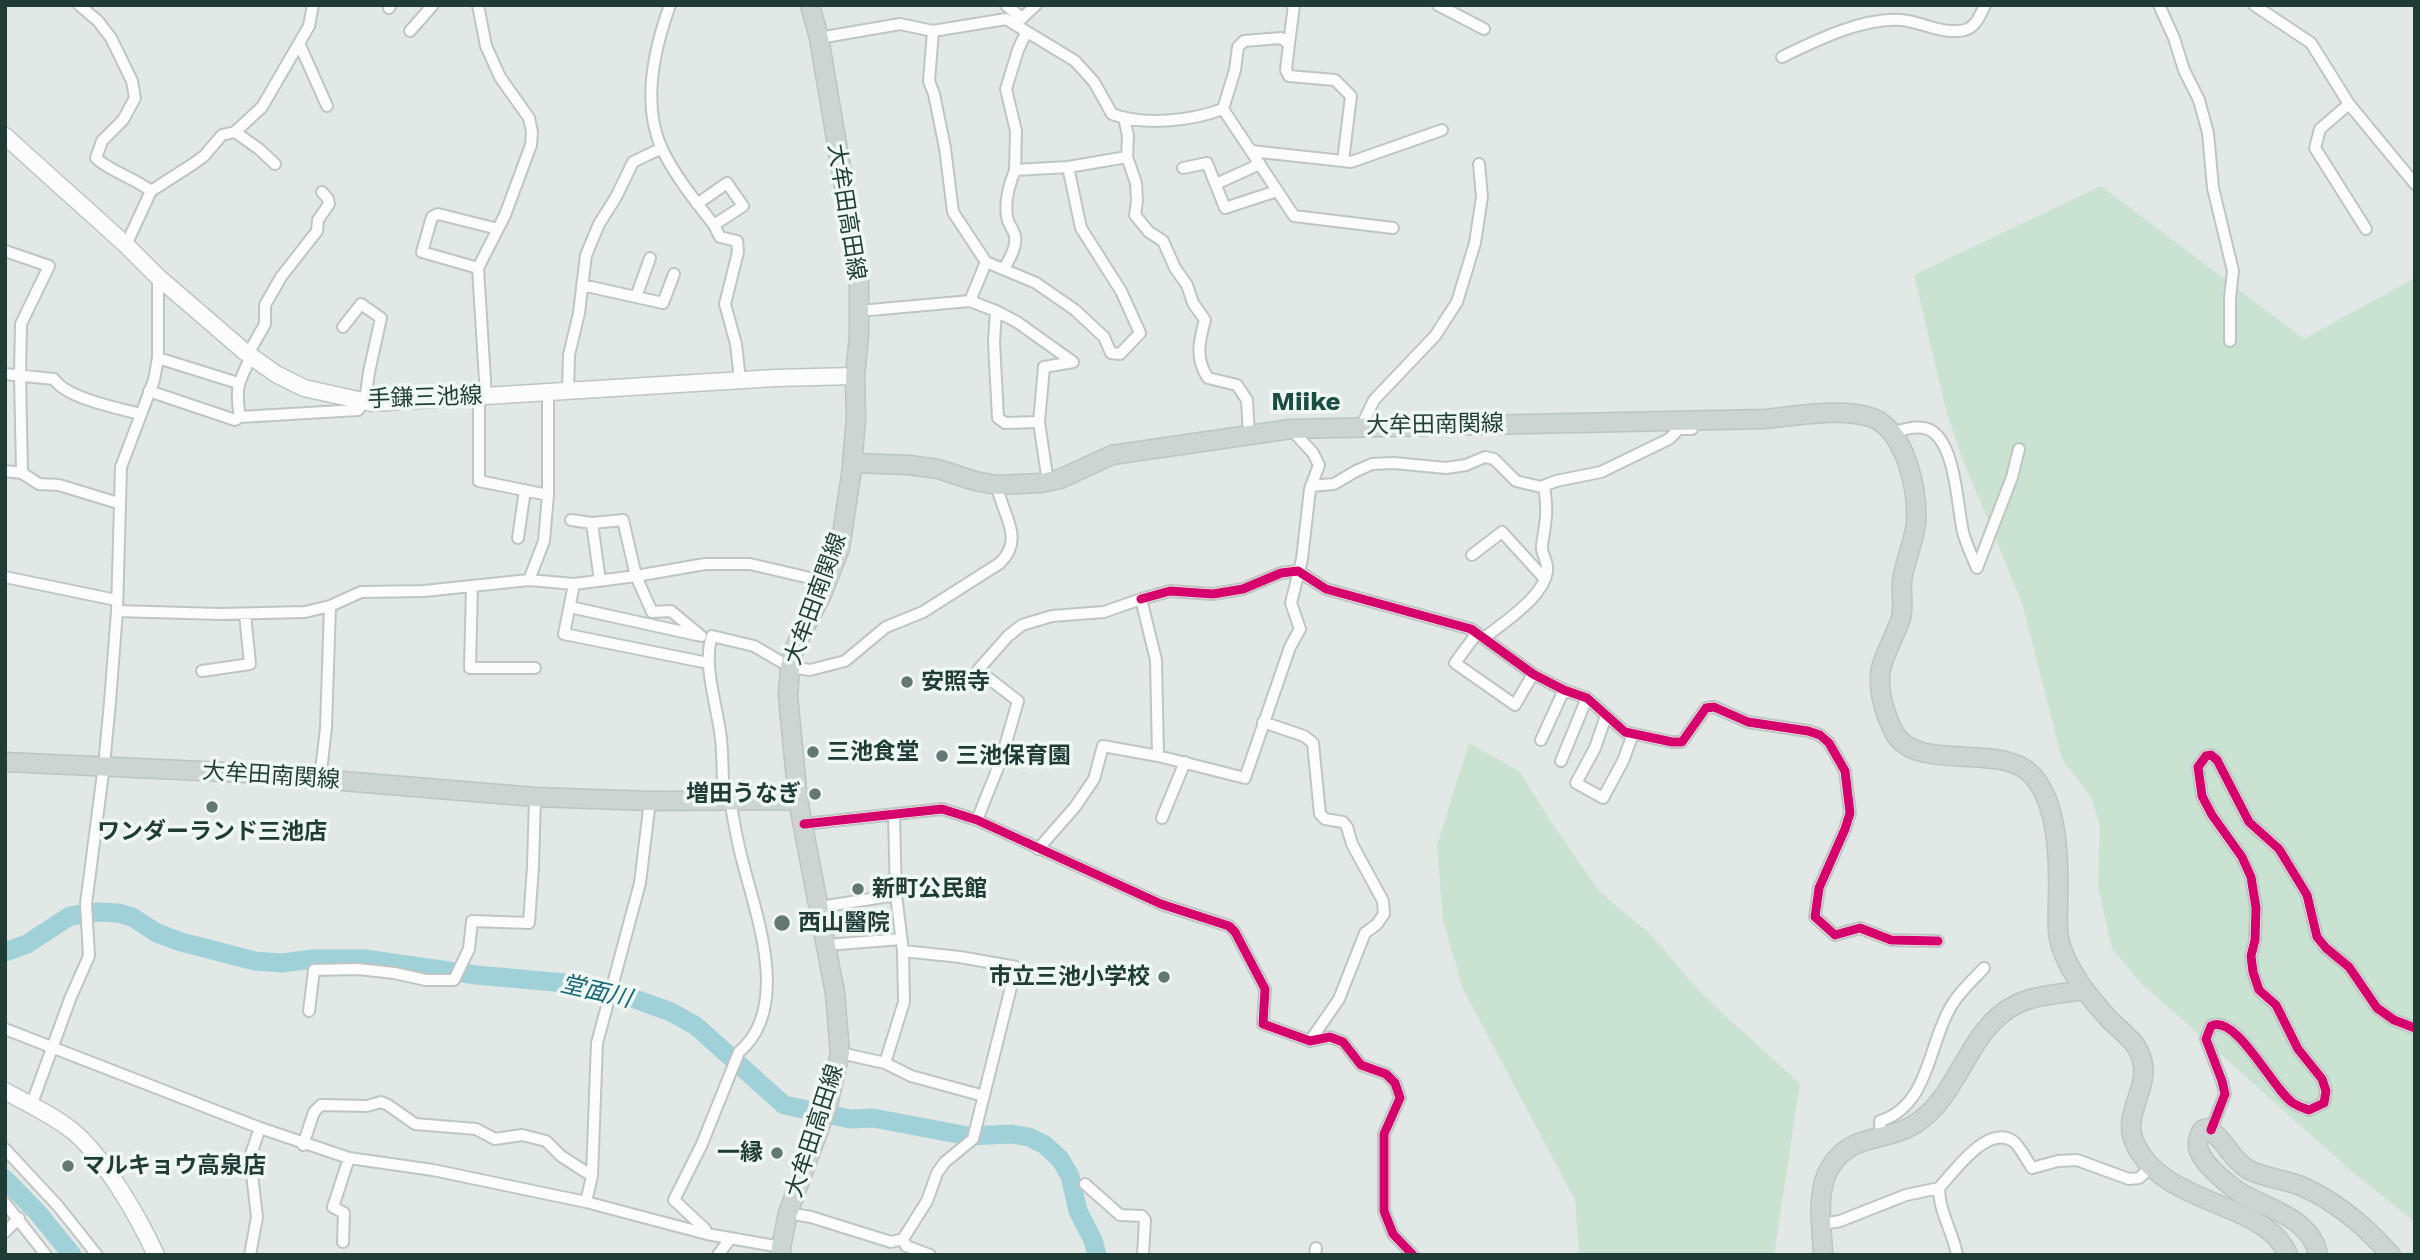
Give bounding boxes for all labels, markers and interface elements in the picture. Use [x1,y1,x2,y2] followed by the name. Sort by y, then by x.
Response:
[822,142,870,282] street label: 大牟田高田線
[367,382,483,414] street label: 手鎌三池線
[1271,386,1341,418] district label: Miike
[1366,410,1504,440] street label: 大牟田南関線
[779,529,853,669] street label: 大牟田南関線
[921,668,990,696] place label: 安照寺
[899,674,915,690] marker: 安照寺
[827,738,919,766] place label: 三池食堂
[956,742,1071,770] place label: 三池保育園
[805,744,821,760] marker: 三池食堂
[934,748,950,764] marker: 三池保育園
[201,757,341,795] street label: 大牟田南関線
[686,780,801,808] place label: 増田うなぎ
[807,786,823,802] marker: 増田うなぎ
[204,799,220,815] marker: ワンダーランド三池店
[97,818,327,846] place label: ワンダーランド三池店
[872,875,987,903] place label: 新町公民館
[850,881,866,897] marker: 新町公民館
[798,909,890,937] place label: 西山醫院
[772,913,792,933] marker: 西山醫院
[989,963,1150,991] place label: 市立三池小学校
[1156,969,1172,985] marker: 市立三池小学校
[558,970,634,1014] water label: 堂面川
[781,1061,849,1201] street label: 大牟田高田線
[717,1139,763,1167] place label: 一縁
[769,1145,785,1161] marker: 一縁
[82,1152,266,1180] place label: マルキョウ高泉店
[60,1158,76,1174] marker: マルキョウ高泉店

